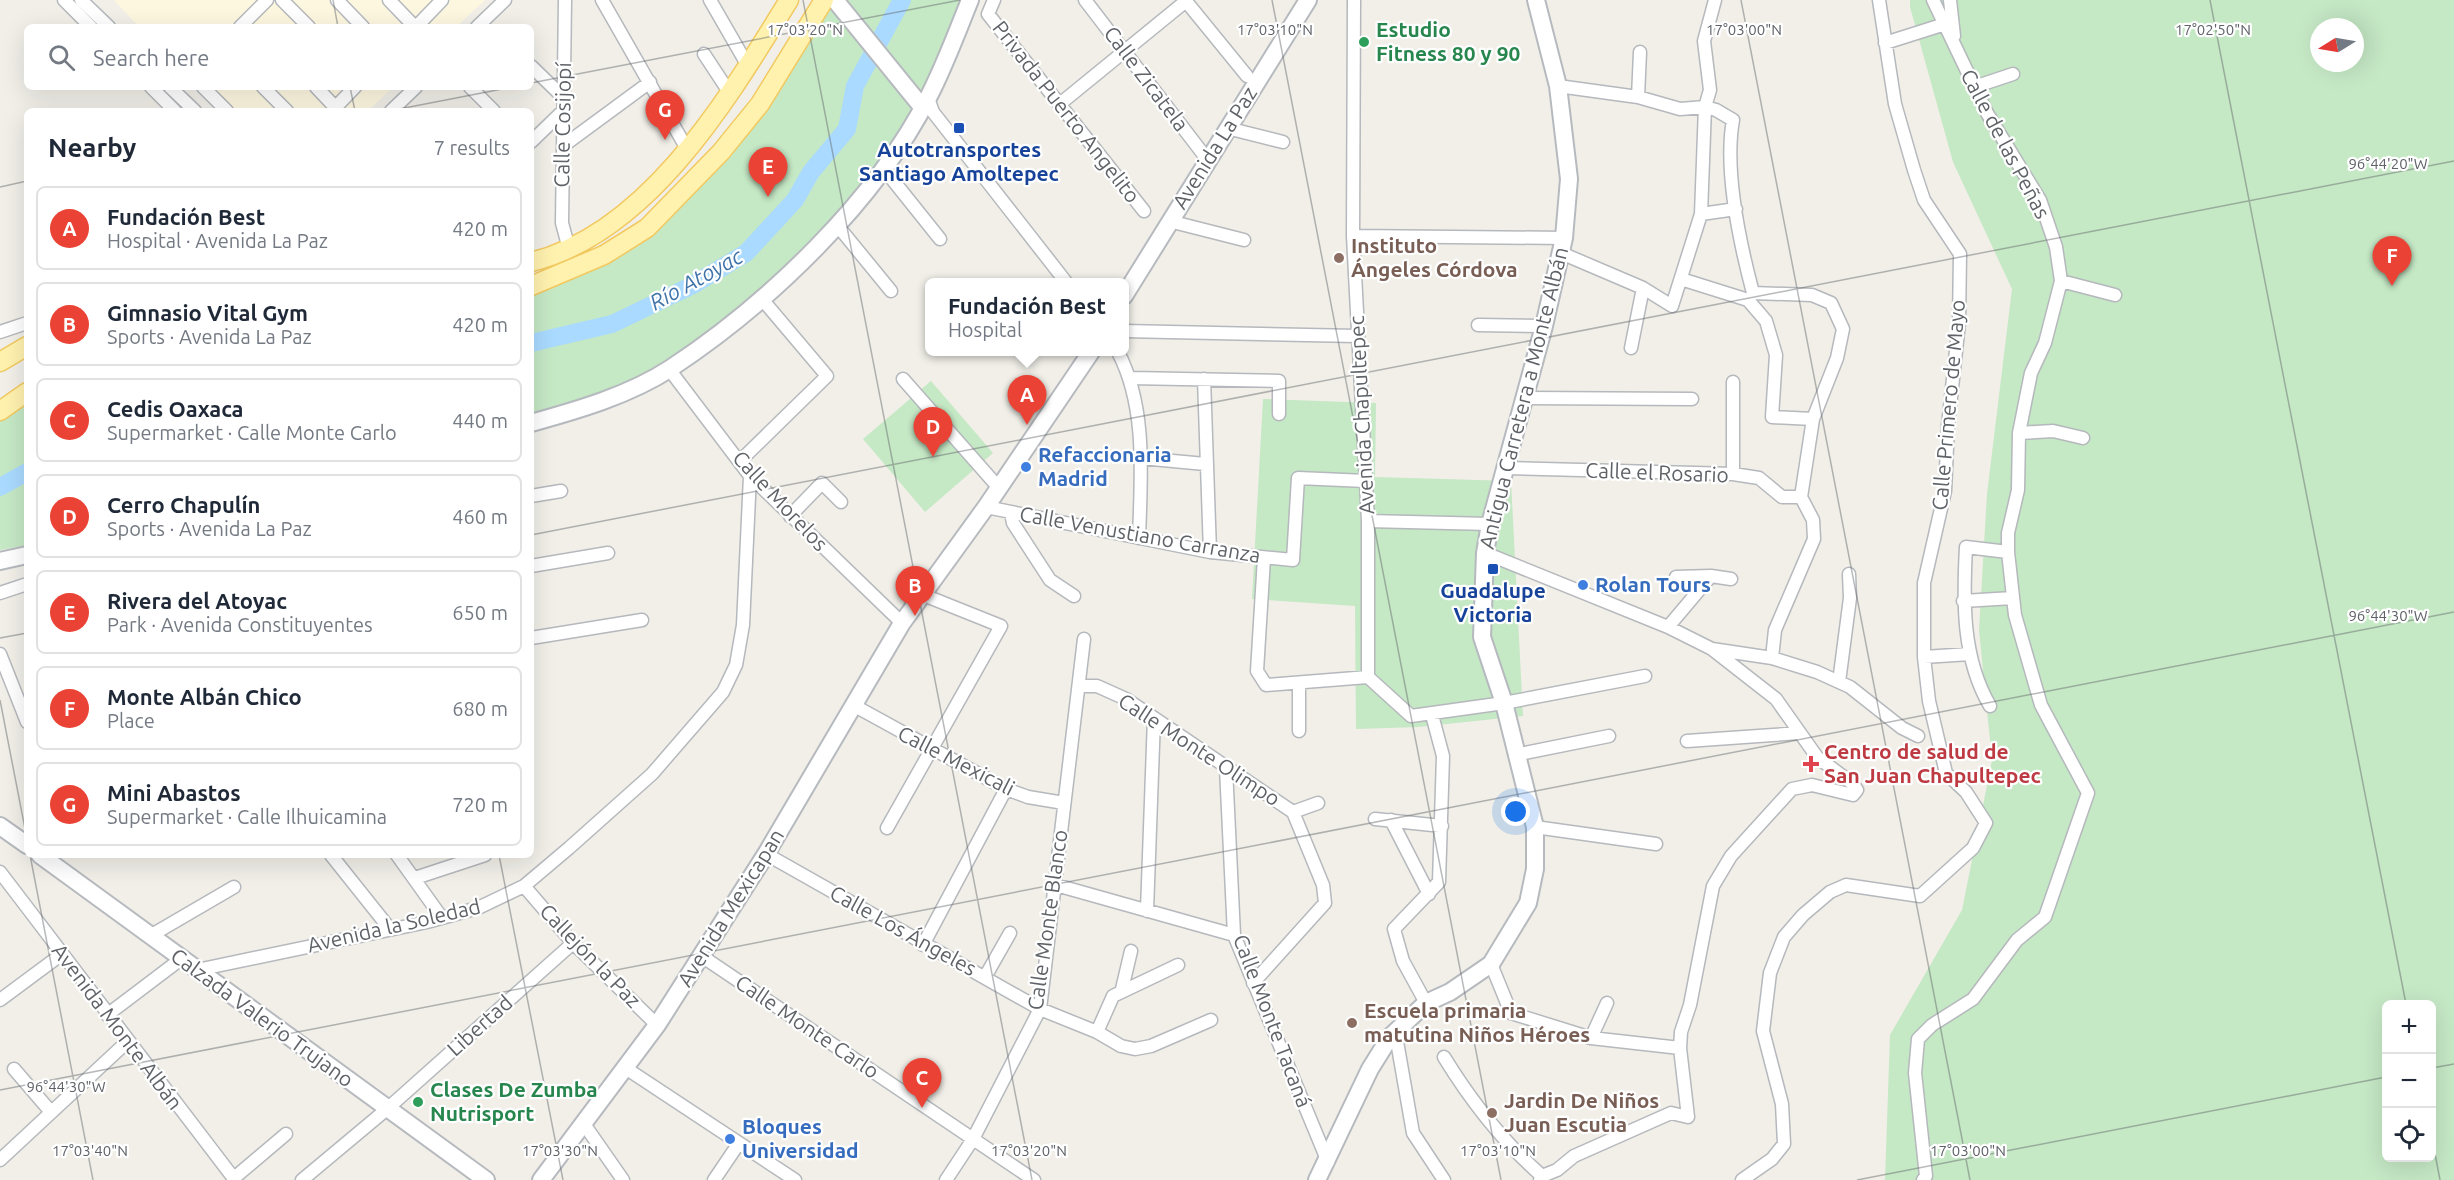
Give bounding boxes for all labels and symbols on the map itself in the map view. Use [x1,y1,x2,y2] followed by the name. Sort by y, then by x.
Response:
[988,16,1145,207] street label: Privada Puerto Angelito
[1376,17,1521,65] place label: Estudio Fitness 80 y 90
[2310,18,2364,72] north arrow
[767,21,843,38] text: 17°03'20"N
[1100,21,1194,136] street label: Calle Zicatela
[1237,21,1313,38] text: 17°03'10"N
[1706,21,1782,38] text: 17°03'00"N
[2175,21,2251,38] text: 17°02'50"N
[1357,35,1371,49] marker: Estudio Fitness 80 y 90
[549,61,575,188] street label: Calle Cosijopí
[1956,65,2055,222] street label: Calle de las Peñas
[1167,82,1261,213] street label: Avenida La Paz
[646,90,684,140] pin: G
[952,121,966,135] marker: Autotransportes Santiago Amoltepec
[859,137,1059,185] place label: Autotransportes Santiago Amoltepec
[748,148,788,197] pin: E
[2348,155,2428,172] text: 96°44'20"W
[1351,233,1518,281] place label: Instituto Ángeles Córdova
[2372,236,2412,286] pin: F
[645,242,747,314] water label: Río Atoyac
[1474,244,1572,551] street label: Antigua Carretera a Monte Albán
[1332,251,1346,265] marker: Instituto Ángeles Córdova
[1927,298,1969,511] street label: Calle Primero de Mayo
[1344,315,1378,515] street label: Avenida Chapultepec
[1008,376,1046,425] pin: A
[914,408,952,457] pin: D
[1038,442,1172,490] place label: Refaccionaria Madrid
[728,445,833,555] street label: Calle Morelos
[1585,458,1729,486] street label: Calle el Rosario
[1019,460,1033,474] marker: Refaccionaria Madrid
[1018,501,1263,567] street label: Calle Venustiano Carranza
[1486,562,1500,576] marker: Guadalupe Victoria
[896,566,934,616] pin: B
[1595,572,1711,596] place label: Rolan Tours
[1440,578,1546,626] place label: Guadalupe Victoria
[1576,578,1590,592] marker: Rolan Tours
[2348,607,2428,624] text: 96°44'30"W
[1114,688,1285,810] street label: Calle Monte Olimpo
[894,720,1019,800] street label: Calle Mexicali
[1824,739,2041,787] place label: Centro de salud de San Juan Chapultepec
[1802,755,1820,773] marker: Centro de salud de San Juan Chapultepec
[1501,797,1530,826] your location
[672,824,788,991] street label: Avenida Mexicapan
[1022,828,1072,1012] street label: Calle Monte Blanco
[826,880,981,980] street label: Calle Los Ángeles
[305,893,483,957] street label: Avenida la Soledad
[535,899,646,1012] street label: Callejón la Paz
[1229,931,1317,1110] street label: Calle Monte Tacaná
[48,939,188,1114] street label: Avenida Monte Albán
[167,943,358,1091] street label: Calzada Valerio Trujano
[731,969,884,1083] street label: Calle Monte Carlo
[442,990,517,1061] street label: Libertad
[1364,998,1590,1046] place label: Escuela primaria matutina Niños Héroes
[1345,1016,1359,1030] marker: Escuela primaria matutina Niños Héroes
[902,1058,942,1108] pin: C
[430,1077,598,1125] place label: Clases De Zumba Nutrisport
[26,1078,106,1095] text: 96°44'30"W
[1504,1088,1659,1136] place label: Jardin De Niños Juan Escutia
[411,1095,425,1109] marker: Clases De Zumba Nutrisport
[1485,1106,1499,1120] marker: Jardin De Niños Juan Escutia
[742,1114,859,1162] place label: Bloques Universidad
[723,1132,737,1146] marker: Bloques Universidad
[52,1142,128,1159] text: 17°03'40"N
[522,1142,598,1159] text: 17°03'30"N
[991,1142,1067,1159] text: 17°03'20"N
[1460,1142,1536,1159] text: 17°03'10"N
[1930,1142,2006,1159] text: 17°03'00"N

